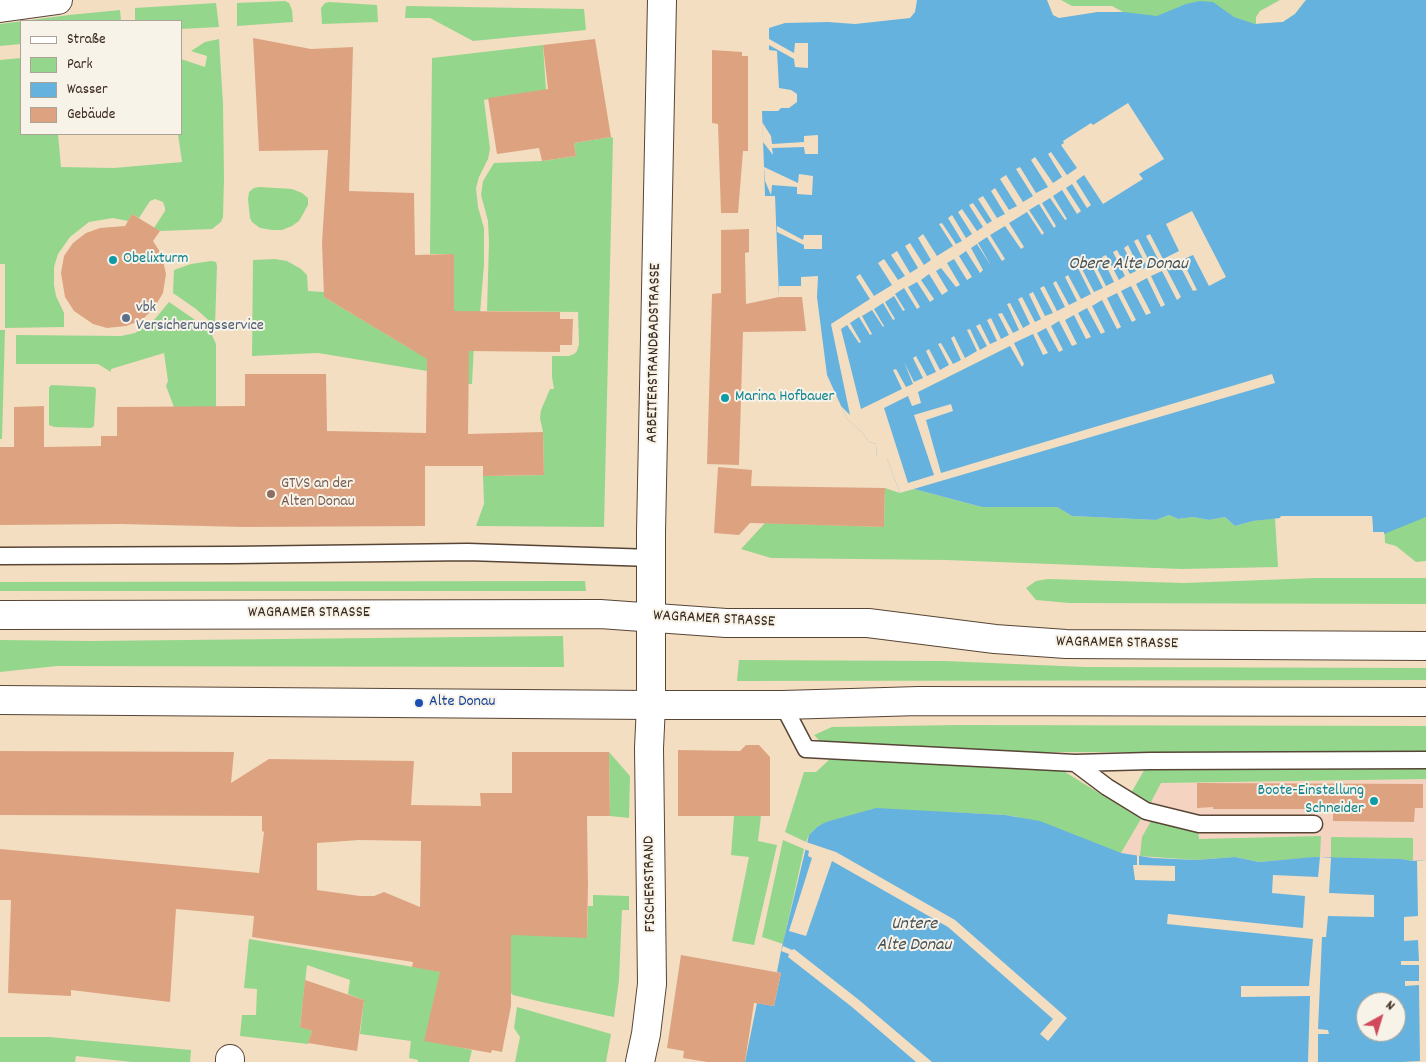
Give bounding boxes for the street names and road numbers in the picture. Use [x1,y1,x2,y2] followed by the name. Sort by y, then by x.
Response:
[644,263,666,443] street label: ARBEITERSTRANDBADSTRASSE
[248,604,370,624] street label: WAGRAMER STRASSE
[653,607,775,633] street label: WAGRAMER STRASSE
[1056,633,1178,655] street label: WAGRAMER STRASSE
[641,836,661,932] street label: FISCHERSTRAND

